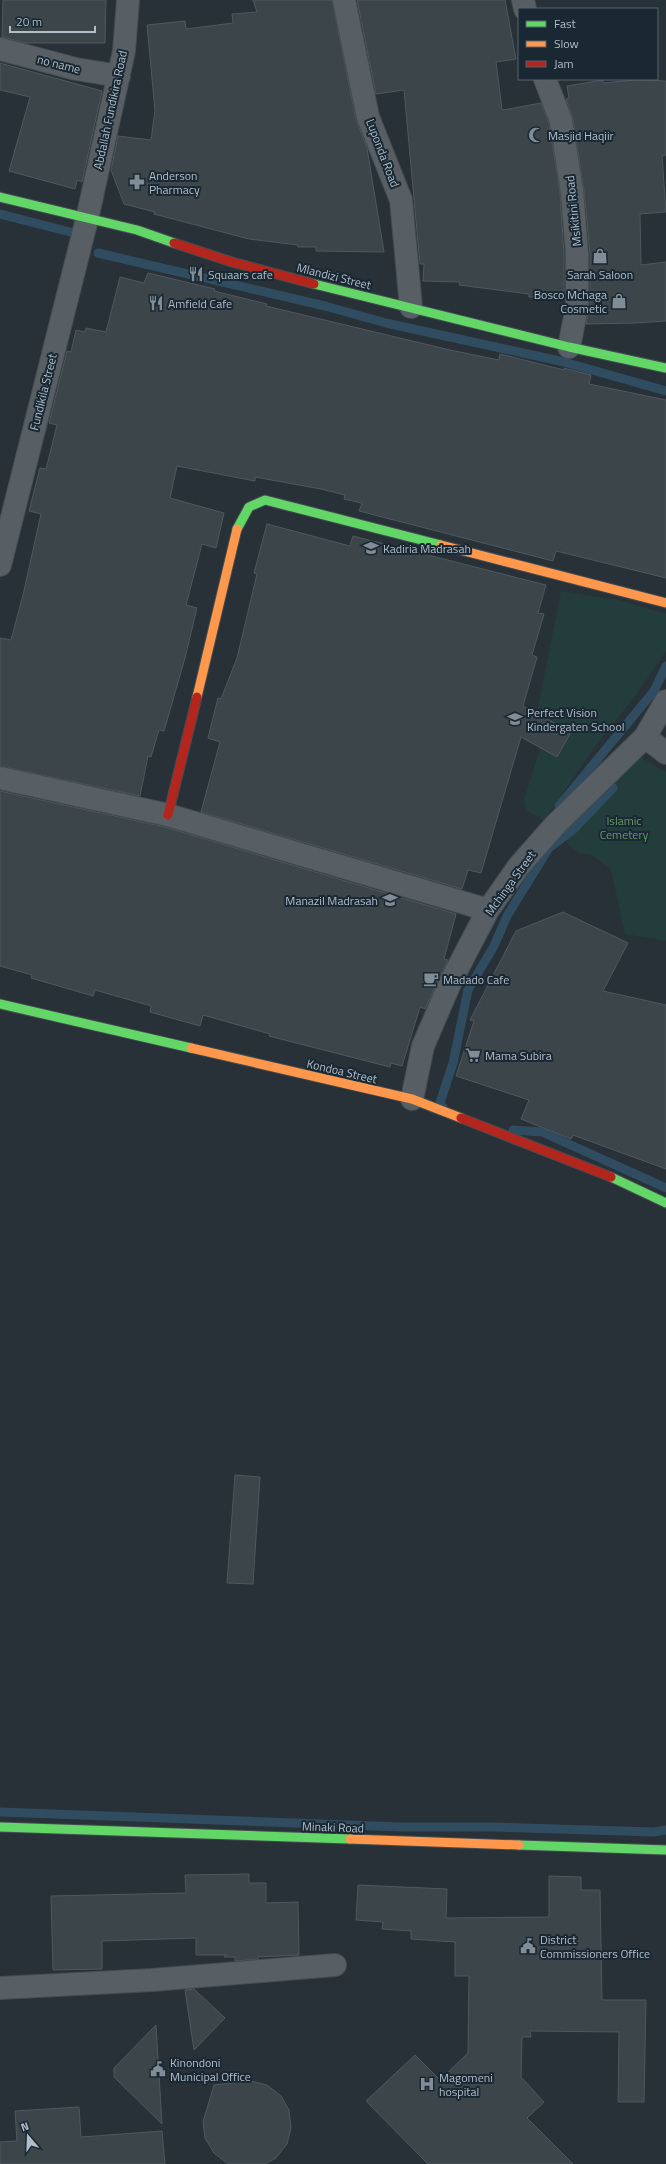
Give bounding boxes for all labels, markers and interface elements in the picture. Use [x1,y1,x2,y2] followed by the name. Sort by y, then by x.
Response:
[10,8,95,34] scale bar
[518,8,658,80] legend
[16,12,42,31] text: 20 m
[554,14,577,33] text: Fast
[554,34,579,53] text: Slow
[35,49,83,79] street label: no name
[88,49,132,171] street label: Abdallah Fundikira Road
[554,54,574,73] text: Jam
[361,116,405,190] street label: Luponda Road
[527,126,545,144] mosque icon: Masjid Haqiir
[548,126,614,145] place label: Masjid Haqiir
[149,166,200,199] place label: Anderson Pharmacy
[128,173,146,191] pharmacy icon: Anderson Pharmacy
[560,175,586,247] street label: Msikitini Road
[591,247,609,265] shop icon: Sarah Saloon
[295,258,374,295] street label: Mlandizi Street
[187,265,205,283] restaurant icon: Squaars cafe
[208,265,273,284] place label: Squaars cafe
[567,265,633,284] place label: Sarah Saloon
[534,285,607,318] place label: Bosco Mchaga Cosmetic
[610,292,628,310] shop icon: Bosco Mchaga Cosmetic
[147,294,165,312] restaurant icon: Amfield Cafe
[168,294,232,313] place label: Amfield Cafe
[24,351,62,432] street label: Fundikila Street
[362,539,380,557] school or university icon: Kadiria Madrasah
[383,539,471,558] place label: Kadiria Madrasah
[527,703,625,736] place label: Perfect Vision Kindergaten School
[506,710,524,728] school or university icon: Perfect Vision Kindergaten School
[600,811,649,844] park label: Islamic Cemetery
[480,846,541,920] street label: Mchinga Street
[285,891,378,910] place label: Manazil Madrasah
[381,891,399,909] school or university icon: Manazil Madrasah
[422,970,440,988] cafe icon: Madado Cafe
[443,970,509,989] place label: Madado Cafe
[464,1046,482,1064] supermarket icon: Mama Subira
[485,1046,552,1065] place label: Mama Subira
[305,1054,380,1088] street label: Kondoa Street
[302,1816,364,1838] street label: Minaki Road
[540,1930,650,1963] place label: District Commissioners Office
[519,1937,537,1955] public building icon: District Commissioners Office
[170,2053,251,2086] place label: Kinondoni Municipal Office
[149,2060,167,2078] public building icon: Kinondoni Municipal Office
[439,2068,493,2101] place label: Magomeni hospital
[418,2075,436,2093] hospital icon: Magomeni hospital
[8,2116,48,2156] north arrow
[19,2118,31,2135] text: N

